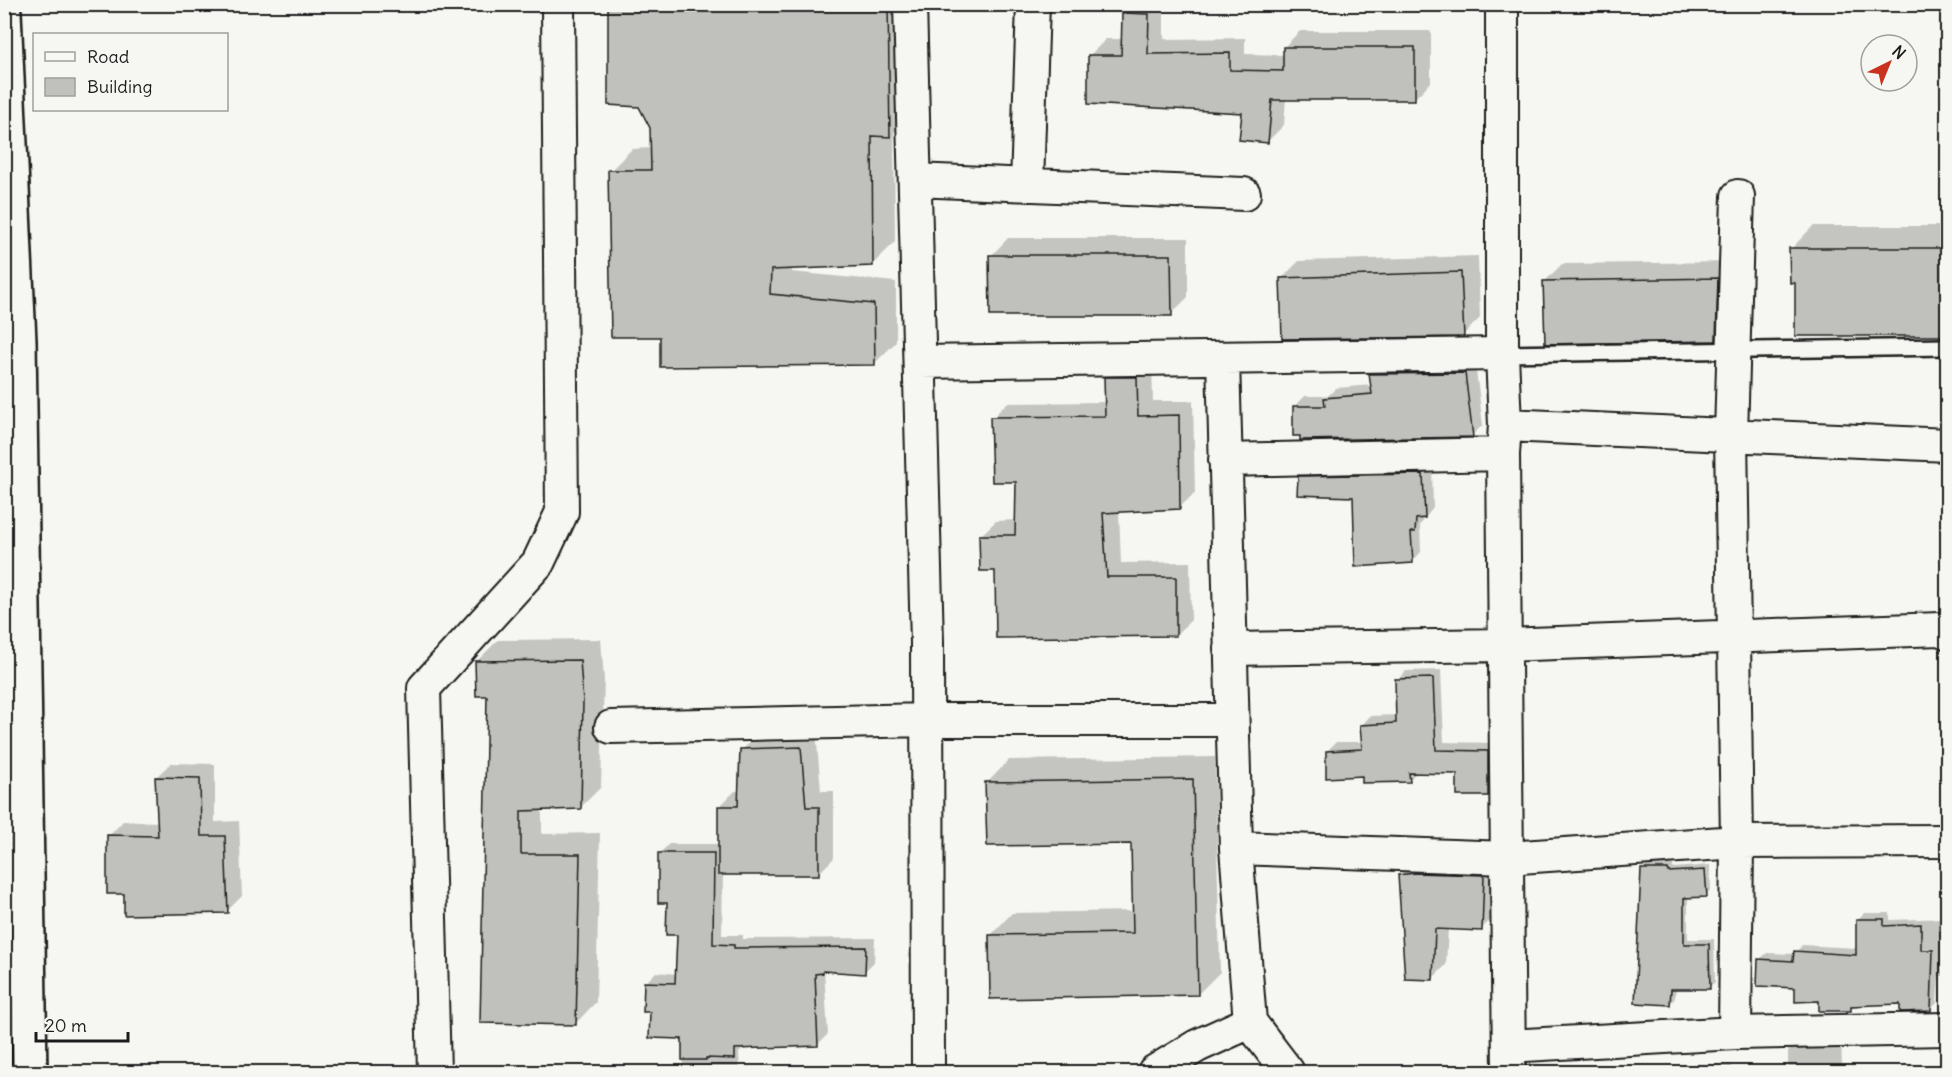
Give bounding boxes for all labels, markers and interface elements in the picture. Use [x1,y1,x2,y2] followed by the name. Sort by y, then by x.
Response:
[33,33,228,111] legend
[1859,33,1919,93] north arrow
[1888,41,1910,63] text: N
[87,45,130,68] text: Road
[87,75,152,98] text: Building
[36,1005,128,1043] scale bar
[45,1014,87,1037] text: 20 m

